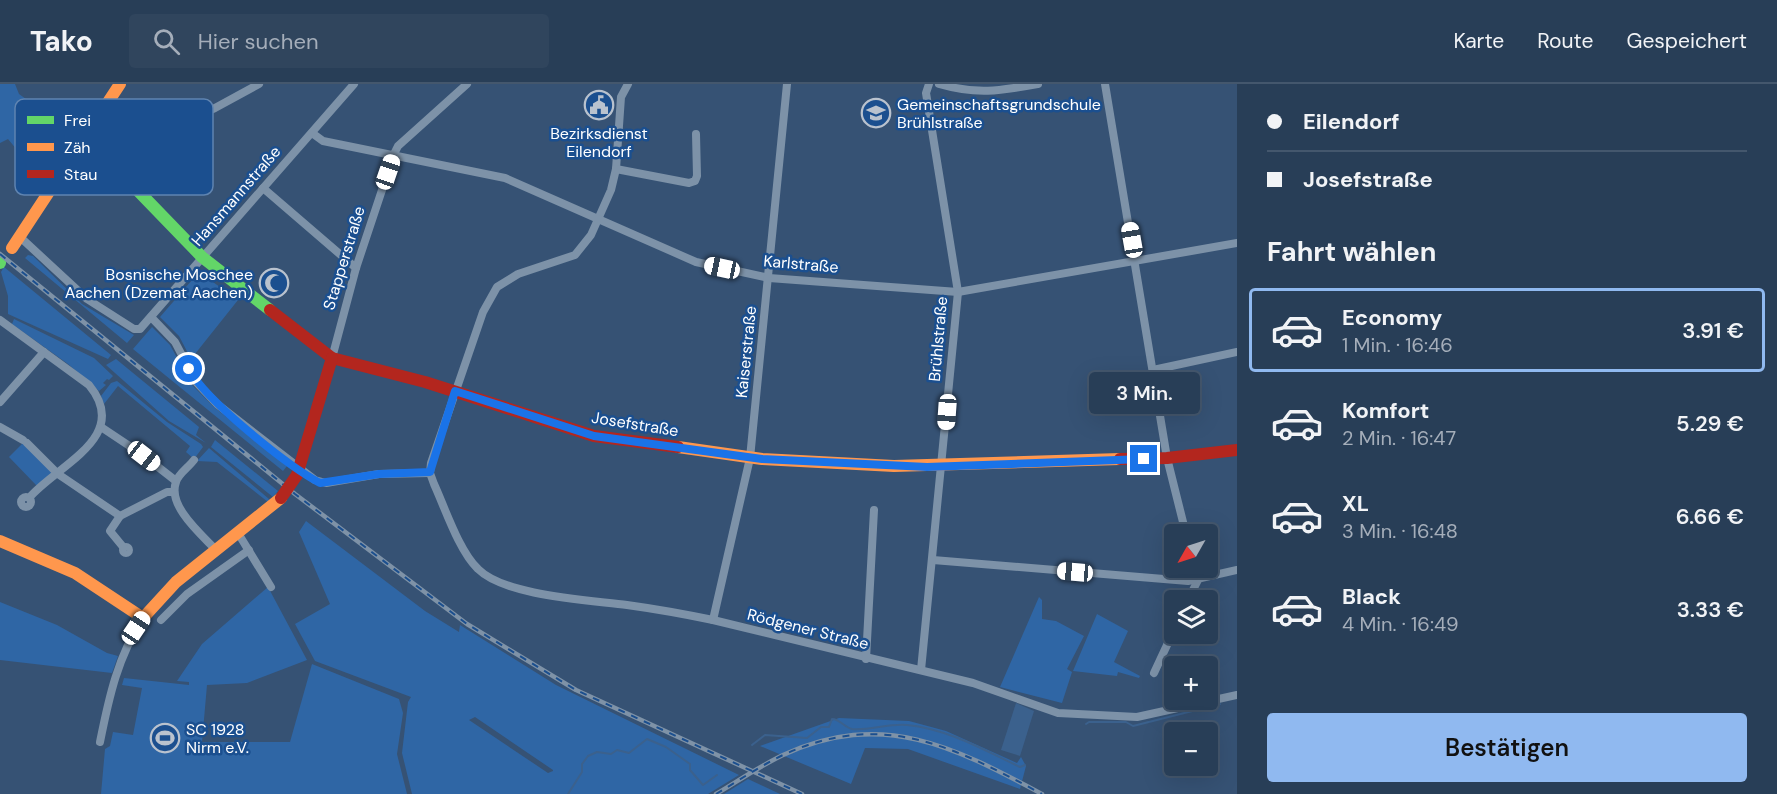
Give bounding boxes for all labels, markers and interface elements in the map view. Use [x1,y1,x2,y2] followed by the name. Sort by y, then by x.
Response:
[129,14,549,68] search box
[30,23,93,60] text: Tako
[150,25,183,58] icon: search
[198,27,319,56] text: Hier suchen
[1453,27,1504,55] text: Karte
[1537,27,1593,55] text: Route
[1626,27,1747,55] text: Gespeichert
[583,89,615,121] public building icon: Bezirksdienst Eilendorf
[897,94,1101,133] place label: Gemeinschaftsgrundschule Brühlstraße
[860,97,892,129] school or university icon: Gemeinschaftsgrundschule Brühlstraße
[15,99,213,195] legend
[1303,107,1400,136] text: Eilendorf
[64,110,91,131] text: Frei
[550,123,648,162] place label: Bezirksdienst Eilendorf
[64,137,91,158] text: Zäh
[187,141,285,251] street label: Hansmannstraße
[374,152,402,192] car
[64,164,97,185] text: Stau
[1303,165,1433,194] text: Josefstraße
[318,204,370,312] street label: Stapperstraße
[1120,221,1144,259] car
[1267,234,1437,269] text: Fahrt wählen
[763,250,839,278] street label: Karlstraße
[703,255,741,281] car
[65,264,253,303] place label: Bosnische Moschee Aachen (Dzemat Aachen)
[258,267,290,299] mosque icon: Bosnische Moschee Aachen (Dzemat Aachen)
[924,295,952,383] street label: Brühlstraße
[1270,303,1324,357] icon: car
[1342,303,1442,332] text: Economy
[731,305,761,399] street label: Kaiserstraße
[1682,316,1744,345] text: 3.91 €
[1342,332,1453,358] text: 1 Min. · 16:46
[175,355,202,382] route start
[1088,372,1200,414] callout: 3 Min.
[1116,380,1173,406] text: 3 Min.
[937,393,957,431] car
[1270,396,1324,450] icon: car
[1342,396,1429,425] text: Komfort
[590,407,680,441] street label: Josefstraße
[1676,409,1744,438] text: 5.29 €
[1342,425,1456,451] text: 2 Min. · 16:47
[124,438,164,474] car
[1130,445,1157,472] route end
[1270,489,1324,543] icon: car
[1342,489,1369,518] text: XL
[1676,502,1744,531] text: 6.66 €
[1342,518,1458,544] text: 3 Min. · 16:48
[1164,524,1218,578] north arrow
[1164,524,1218,776] map controls
[1056,561,1094,583] car
[1270,582,1324,636] icon: car
[1342,582,1401,611] text: Black
[1164,590,1218,644] button: layers
[1677,595,1744,624] text: 3.33 €
[745,604,871,654] street label: Rödgener Straße
[118,608,154,648] car
[1342,611,1459,637] text: 4 Min. · 16:49
[1164,656,1218,710] button: +
[1267,713,1747,782] button: Bestätigen
[186,719,249,758] place label: SC 1928 Nirm e.V.
[149,722,181,754] sports icon: SC 1928 Nirm e.V.
[1164,722,1218,776] button: −

